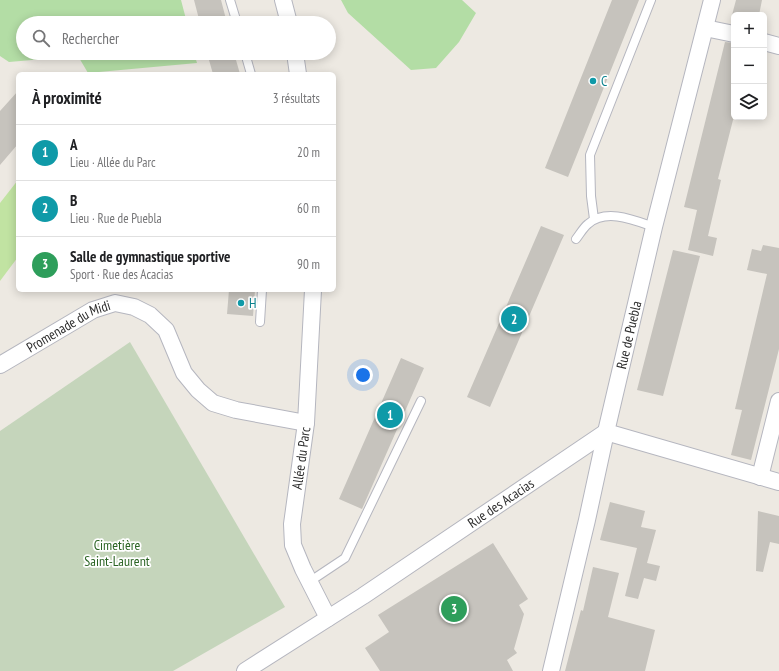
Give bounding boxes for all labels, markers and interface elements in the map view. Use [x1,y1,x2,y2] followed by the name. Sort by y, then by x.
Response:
[731,12,767,120] map controls
[731,12,767,48] button: +
[16,16,336,60] search box
[30,27,52,49] icon: search
[62,29,119,48] text: Rechercher
[731,48,767,84] button: −
[601,72,608,90] place label: C
[588,76,598,86] marker: C
[731,84,767,120] button: layers
[32,87,102,109] text: À proximité
[273,90,320,107] text: 3 résultats
[70,135,78,154] text: A
[42,144,48,161] text: 1
[297,144,320,161] text: 20 m
[70,154,156,171] text: Lieu · Allée du Parc
[70,191,77,210] text: B
[42,200,48,217] text: 2
[297,200,320,217] text: 60 m
[70,210,162,227] text: Lieu · Rue de Puebla
[70,247,231,266] text: Salle de gymnastique sportive
[42,256,48,273] text: 3
[297,256,320,273] text: 90 m
[70,266,173,283] text: Sport · Rue des Acacias
[249,294,257,312] place label: H
[23,296,113,356] street label: Promenade du Midi
[236,298,246,308] marker: H
[612,299,645,371] street label: Rue de Puebla
[501,304,527,334] pin: 2
[353,365,373,385] your location
[377,400,403,430] pin: 1
[288,426,314,490] street label: Allée du Parc
[464,474,538,532] street label: Rue des Acacias
[84,536,150,570] park label: Cimetière Saint-Laurent
[441,594,467,624] pin: 3

